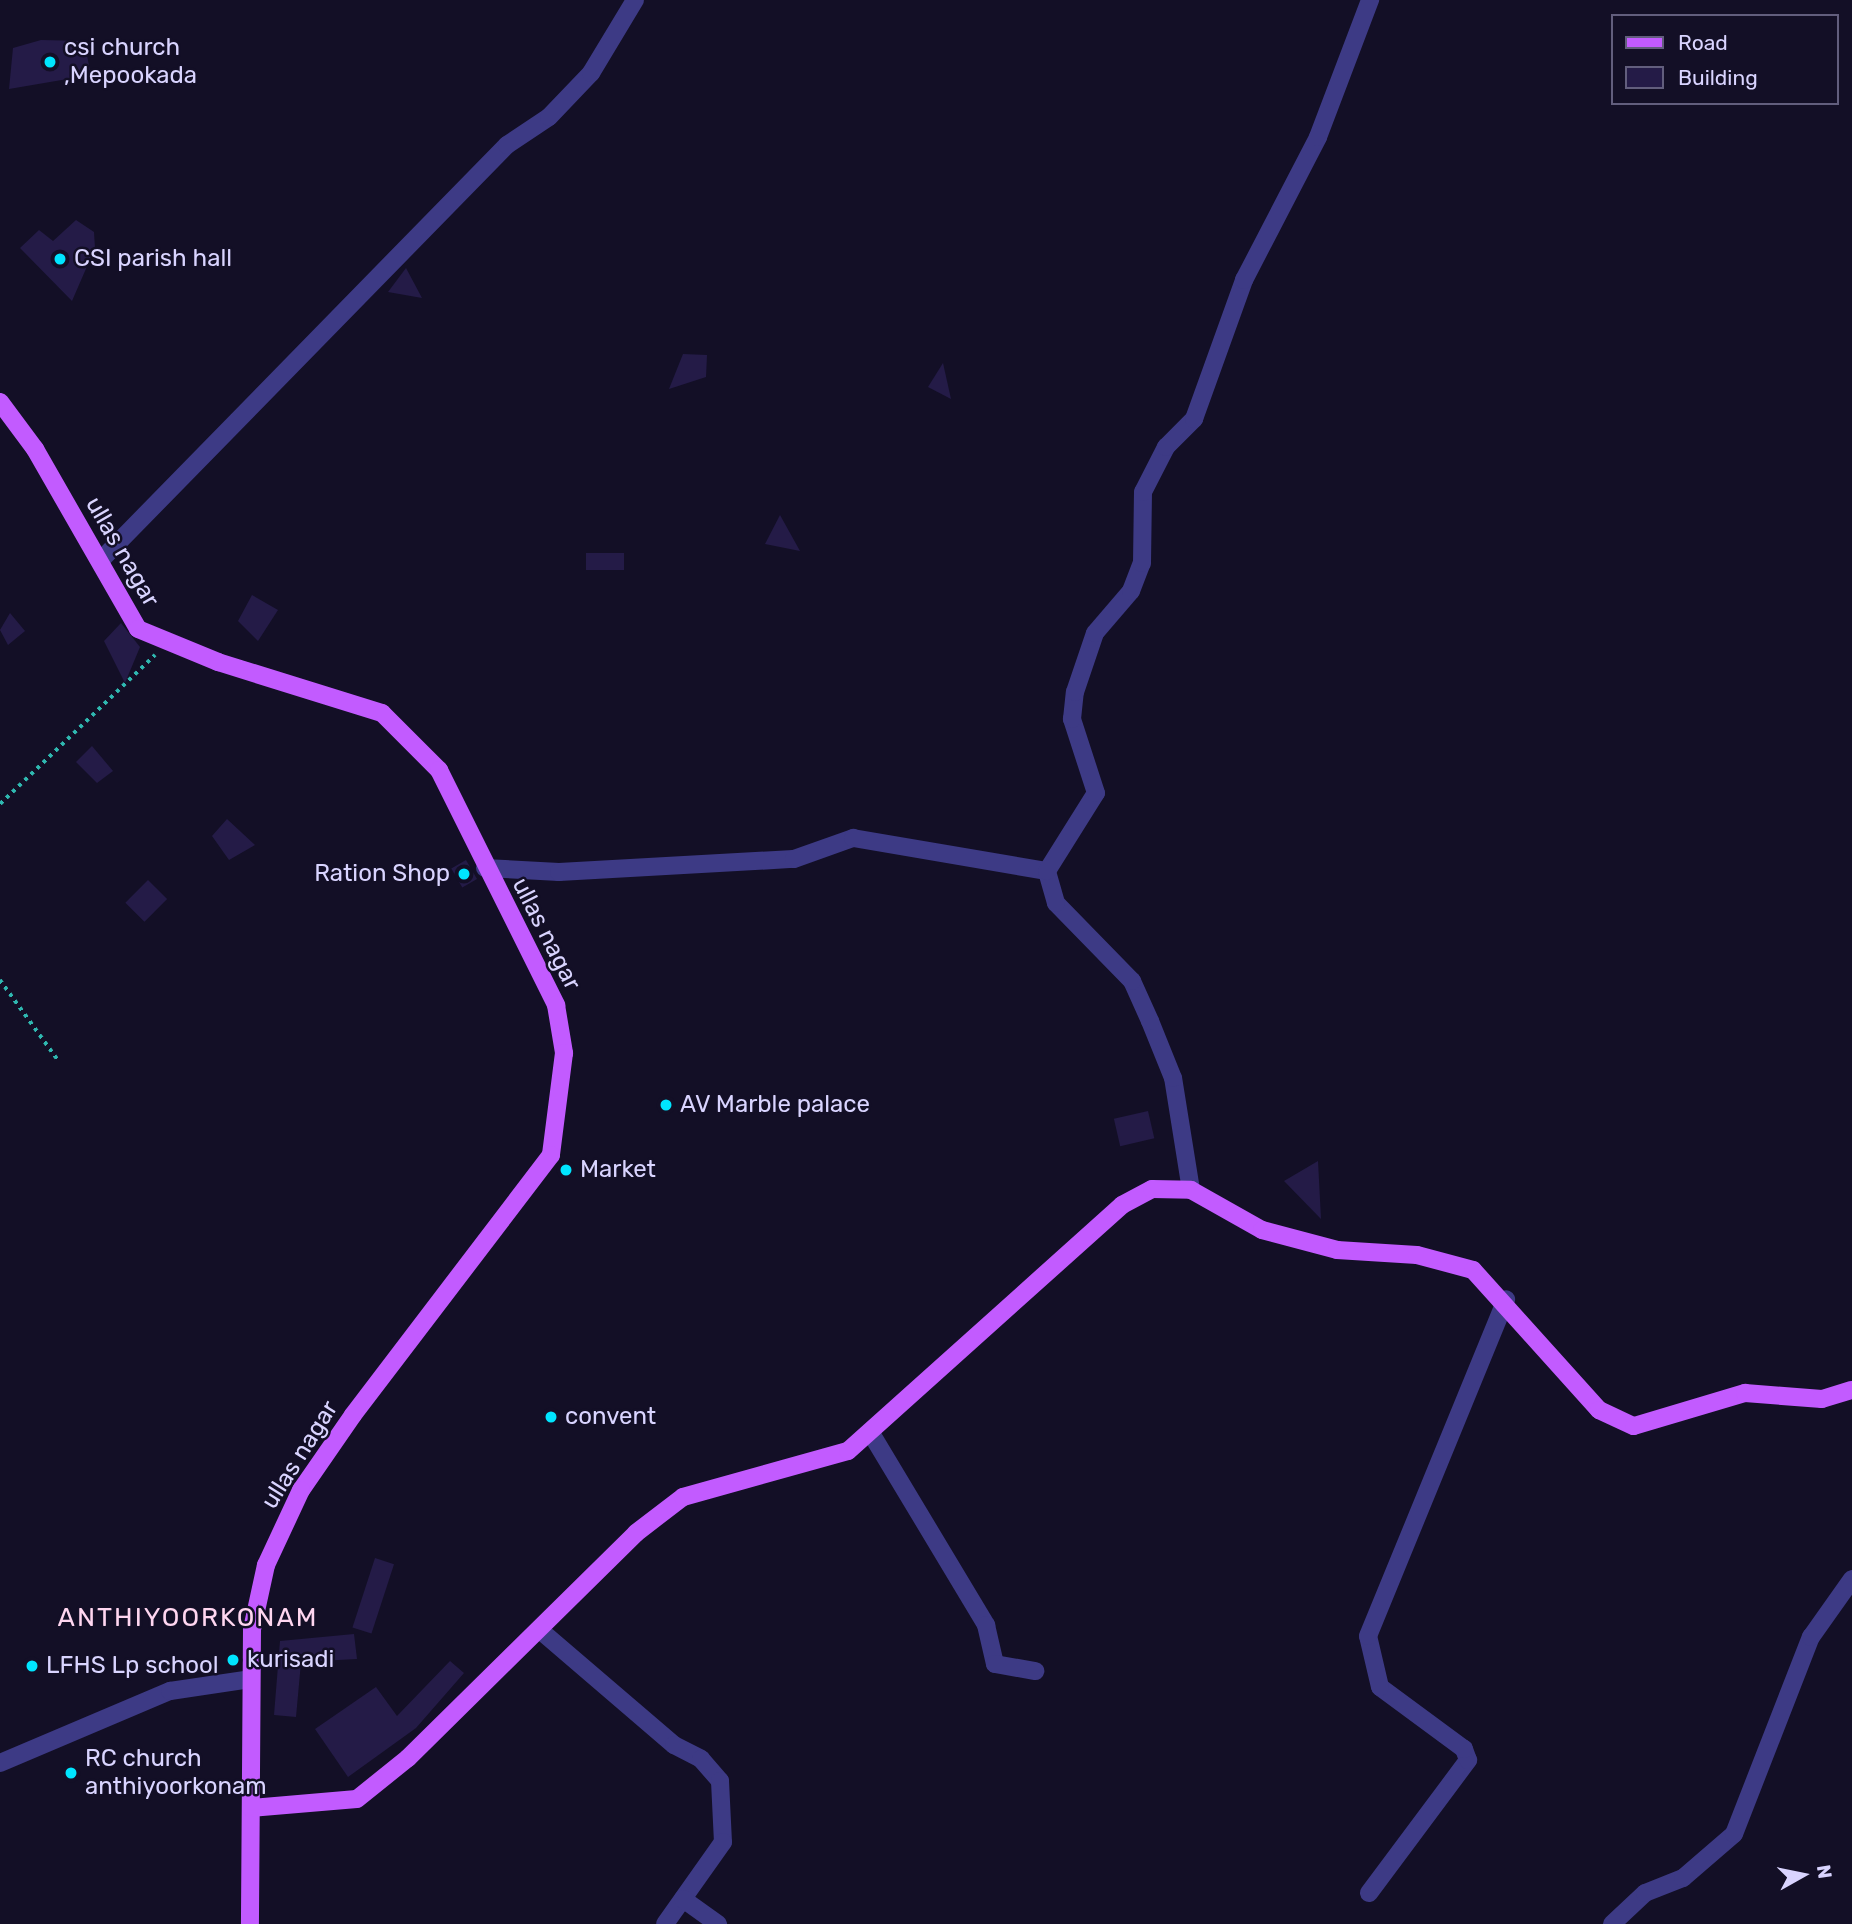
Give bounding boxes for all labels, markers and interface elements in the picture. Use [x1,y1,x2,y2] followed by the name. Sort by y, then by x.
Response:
[1610,14,1838,105] legend
[1678,30,1728,55] text: Road
[64,34,197,90] place label: csi church ,Mepookada
[42,54,58,70] marker: csi church ,Mepookada
[1678,65,1758,90] text: Building
[74,245,232,273] place label: CSI parish hall
[52,251,68,267] marker: CSI parish hall
[79,492,165,612] street label: ullas nagar
[314,860,450,888] place label: Ration Shop
[456,866,472,882] marker: Ration Shop
[505,873,587,995] street label: ullas nagar
[680,1091,871,1119] place label: AV Marble palace
[658,1097,674,1113] marker: AV Marble palace
[580,1156,656,1184] place label: Market
[558,1162,574,1178] marker: Market
[255,1396,345,1514] street label: ullas nagar
[565,1403,656,1431] place label: convent
[543,1409,559,1425] marker: convent
[59,1602,317,1634] district label: ANTHIYOORKONAM
[247,1646,334,1674] place label: kurisadi
[46,1652,219,1680] place label: LFHS Lp school
[225,1652,241,1668] marker: kurisadi
[24,1658,40,1674] marker: LFHS Lp school
[85,1745,267,1801] place label: RC church anthiyoorkonam
[63,1765,79,1781] marker: RC church anthiyoorkonam
[1768,1840,1838,1910] north arrow
[1812,1863,1837,1880] text: N

